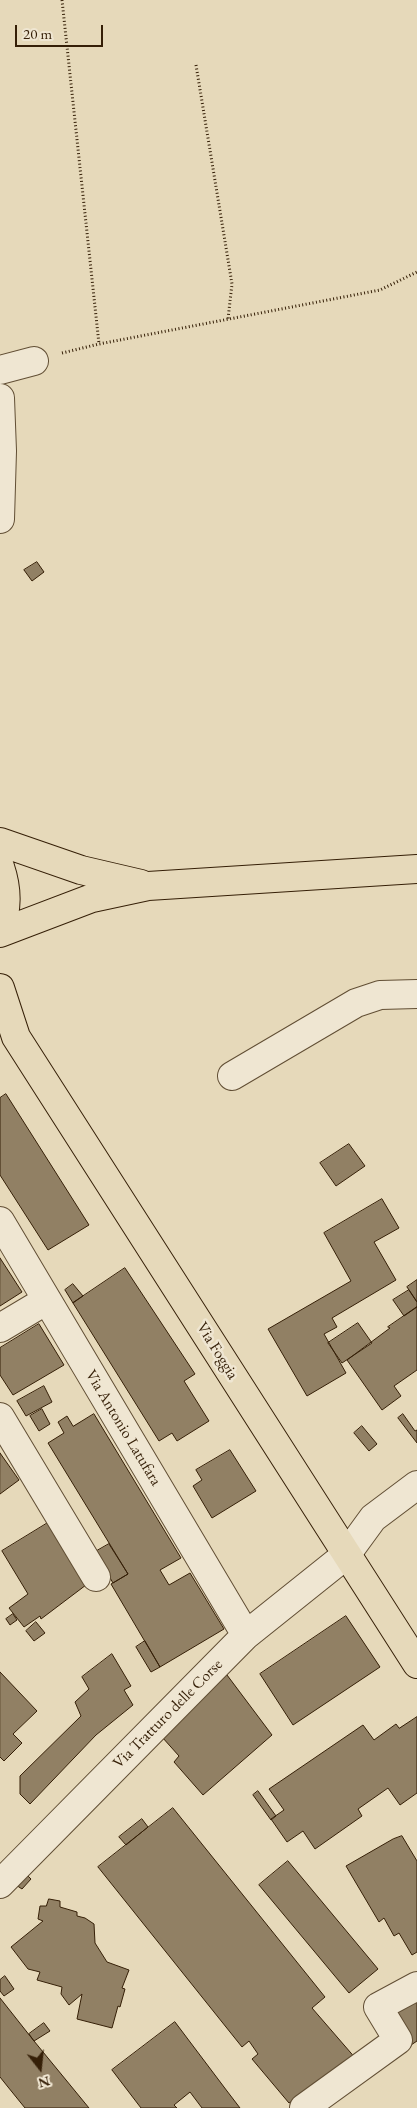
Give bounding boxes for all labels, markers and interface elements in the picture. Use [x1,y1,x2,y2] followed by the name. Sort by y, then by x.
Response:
[18,15,105,47] scale bar
[23,24,52,43] text: 20 m
[192,1319,242,1383] street label: Via Foggia
[81,1367,165,1489] street label: Via Antonio Latufara
[109,1655,227,1773] street label: Via Tratturo delle Corse
[15,2043,65,2093] north arrow
[36,2072,52,2093] text: N

